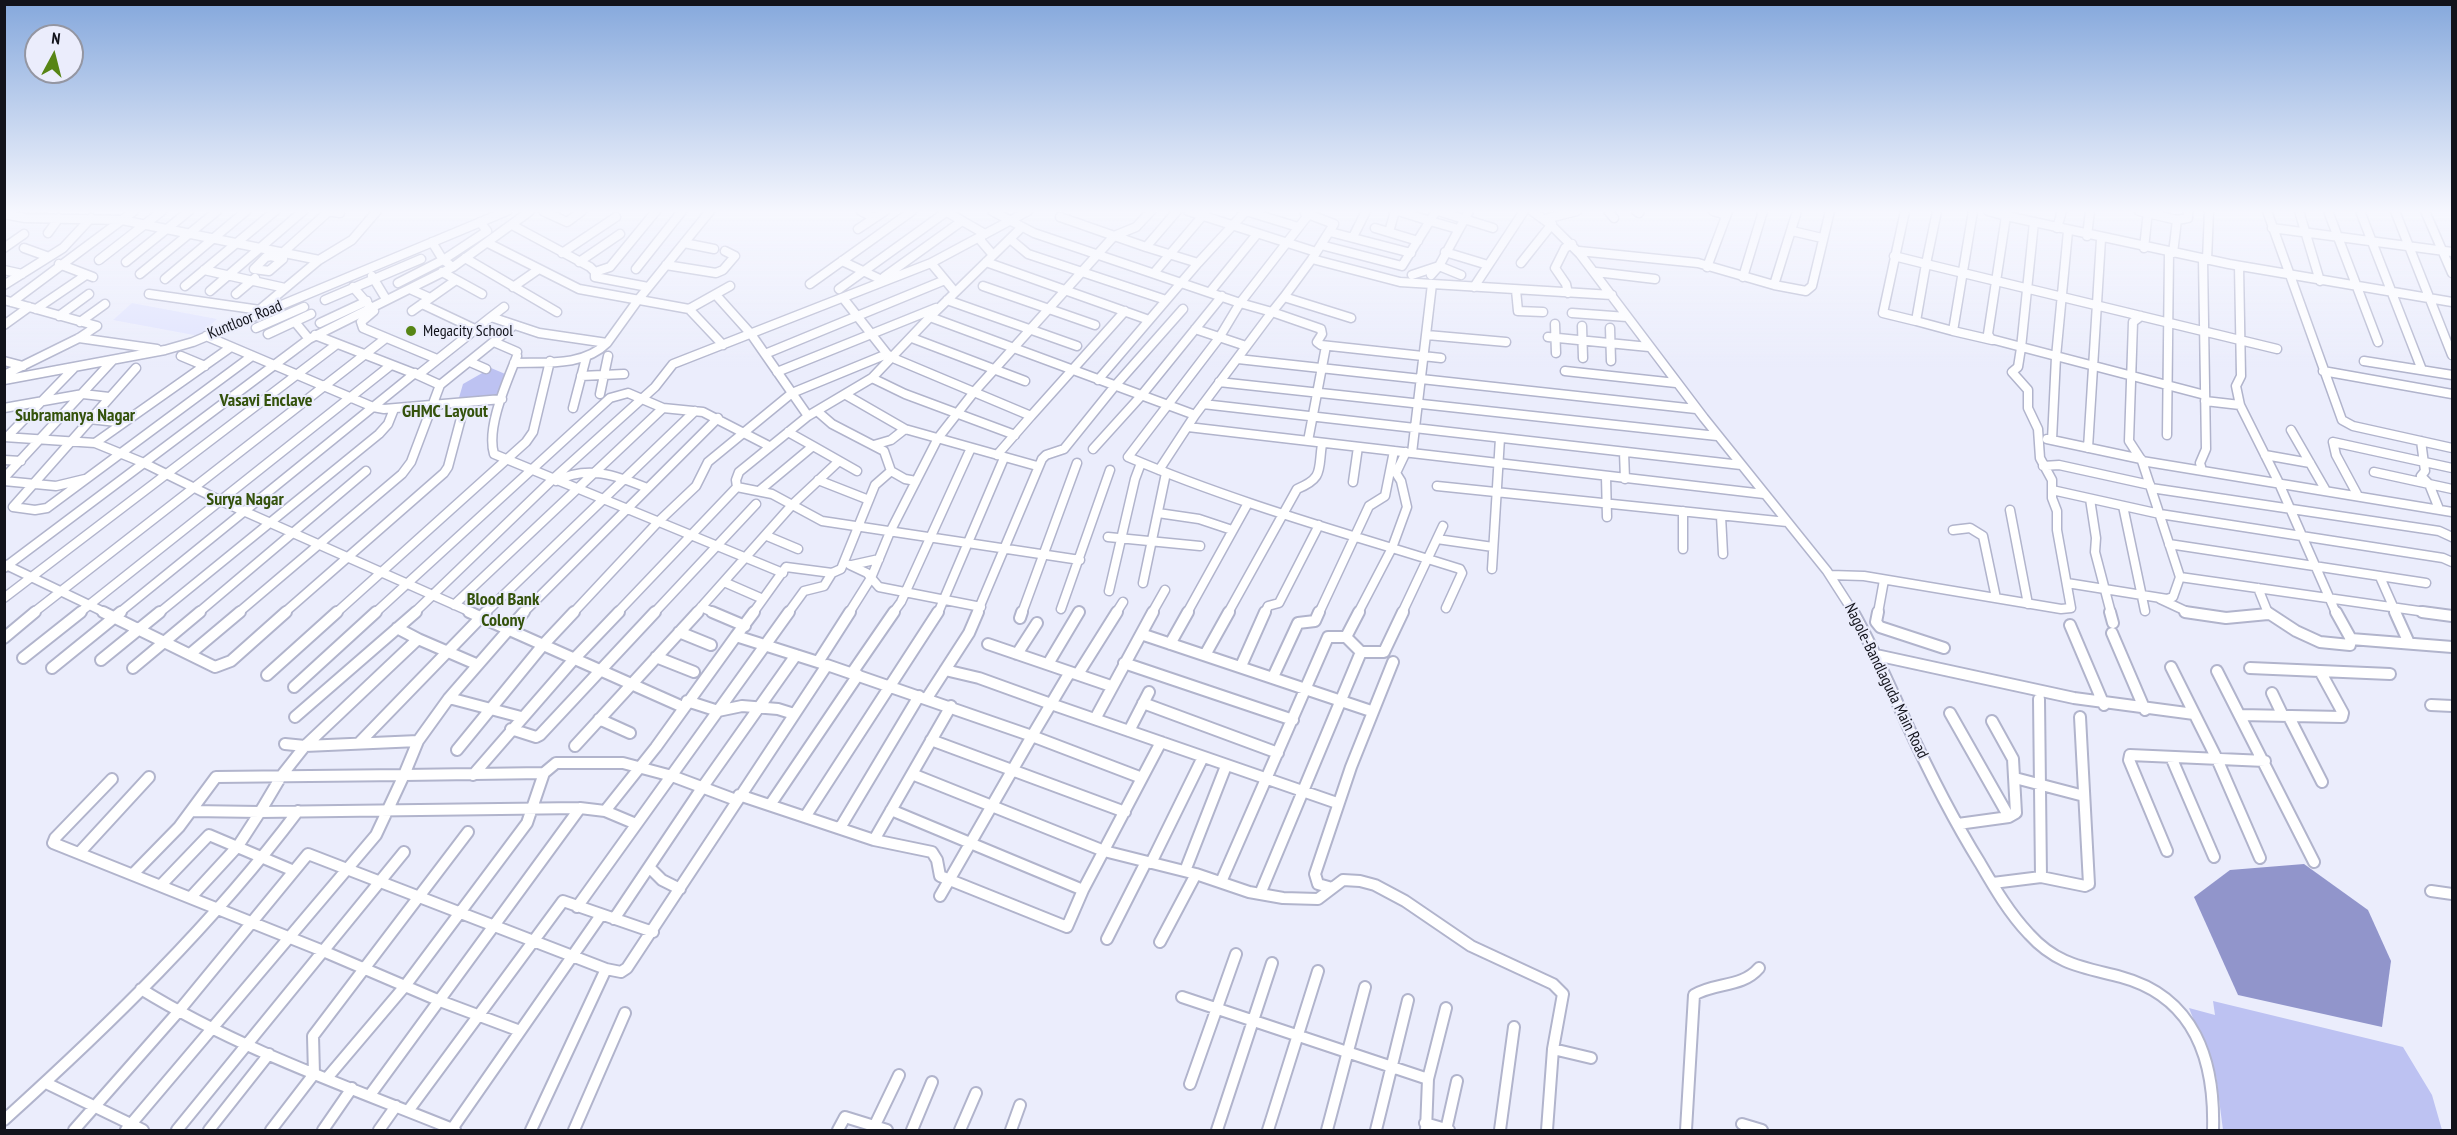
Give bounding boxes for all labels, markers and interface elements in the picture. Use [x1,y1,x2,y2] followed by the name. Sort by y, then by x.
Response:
[24,24,84,84] north arrow
[50,28,61,49] text: N
[205,296,285,344] street label: Kuntloor Road
[423,321,513,341] place label: Megacity School
[404,324,418,338] marker: Megacity School
[220,390,312,412] district label: Vasavi Enclave
[402,401,488,423] district label: GHMC Layout
[15,405,135,427] district label: Subramanya Nagar
[206,489,284,511] district label: Surya Nagar
[467,589,539,632] district label: Blood Bank Colony
[1840,600,1932,762] street label: Nagole-Bandlaguda Main Road

